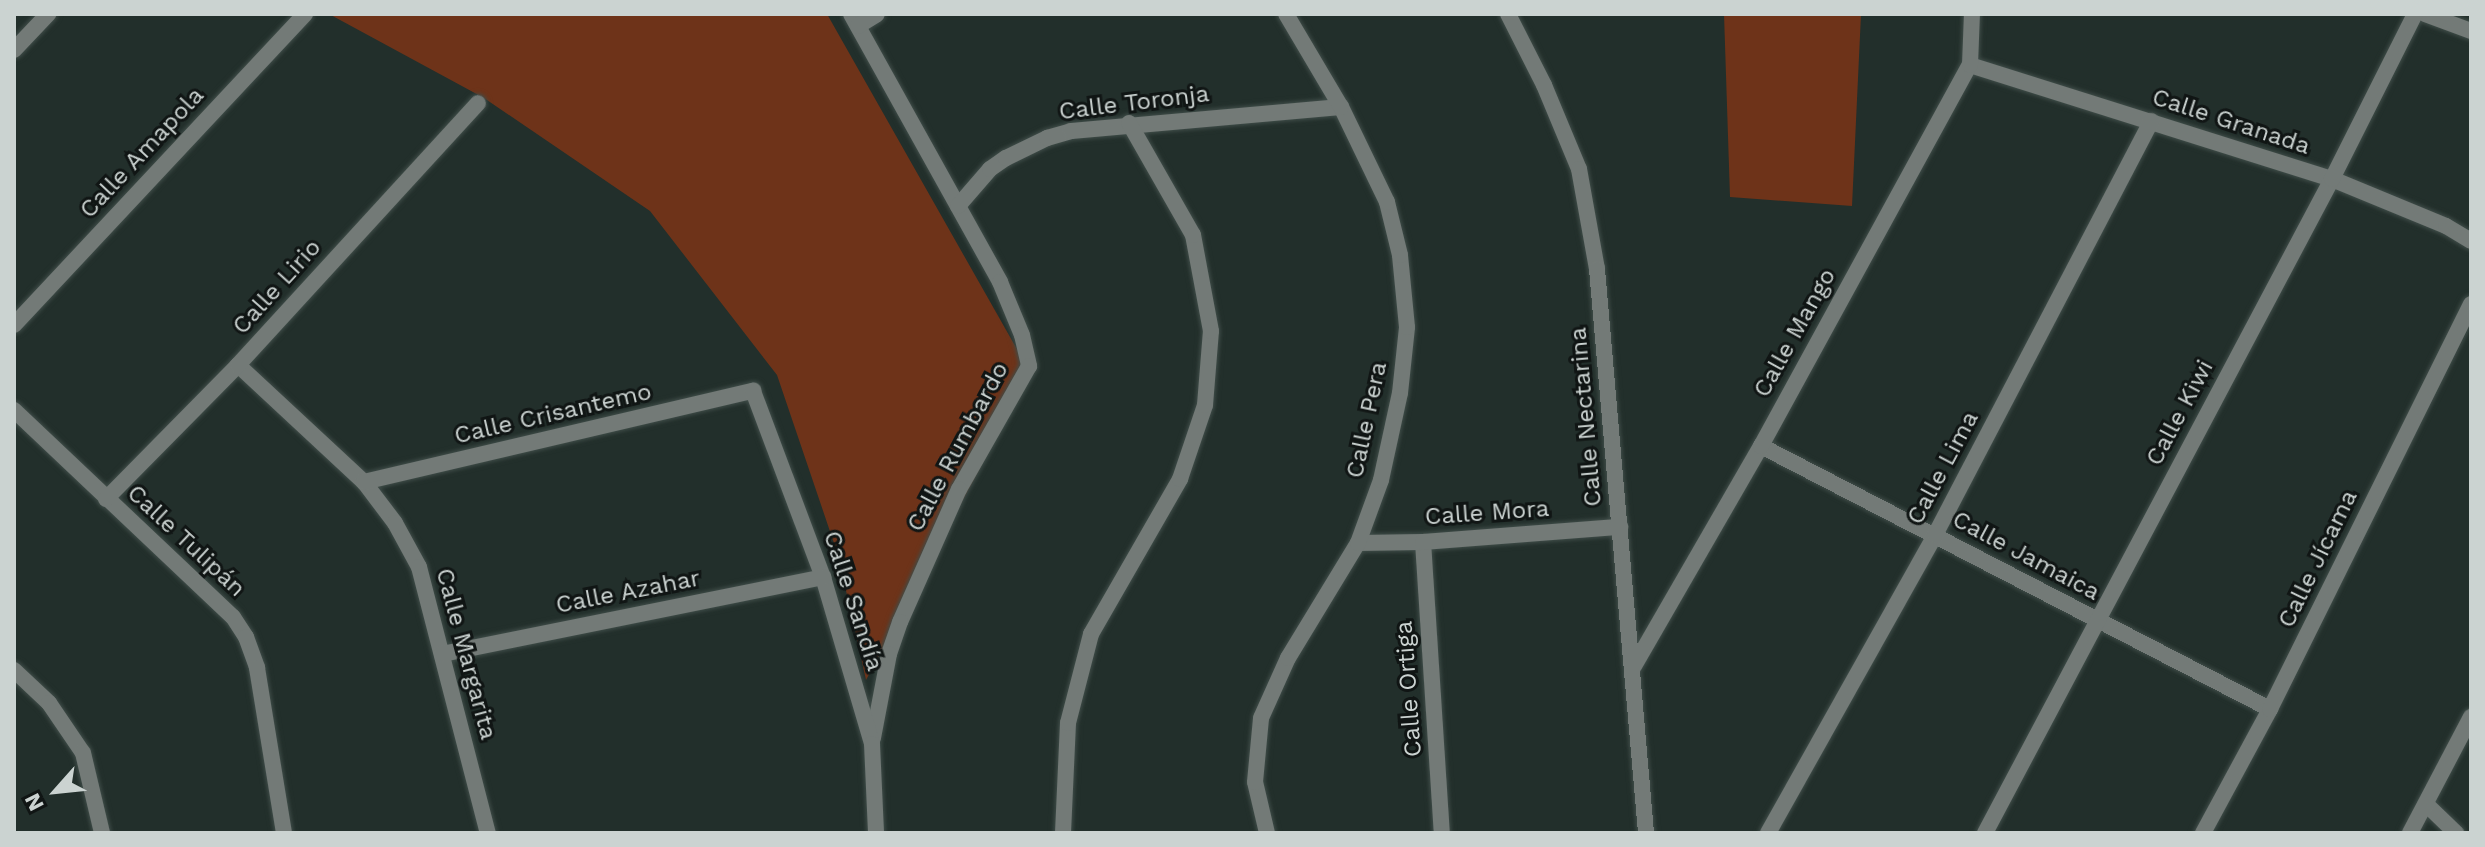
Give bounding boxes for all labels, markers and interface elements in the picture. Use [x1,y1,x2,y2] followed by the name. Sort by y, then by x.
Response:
[1057,79,1211,127] street label: Calle Toronja
[74,81,210,225] street label: Calle Amapola
[2148,83,2314,161] street label: Calle Granada
[227,233,327,341] street label: Calle Lirio
[1748,264,1842,402] street label: Calle Mango
[1564,326,1608,508] street label: Calle Nectarina
[2140,355,2220,471] street label: Calle Kiwi
[901,357,1015,537] street label: Calle Rumbardo
[1341,359,1393,481] street label: Calle Pera
[452,377,654,451] street label: Calle Crisantemo
[1901,407,1985,529] street label: Calle Lima
[121,479,251,603] street label: Calle Tulipán
[2272,485,2364,633] street label: Calle Jícama
[1424,494,1550,532] street label: Calle Mora
[1947,505,2105,607] street label: Calle Jamaica
[817,527,889,675] street label: Calle Sandía
[553,564,703,620] street label: Calle Azahar
[429,565,503,743] street label: Calle Margarita
[1390,620,1428,758] street label: Calle Ortiga
[16,751,96,831] north arrow
[19,789,49,815] text: N

